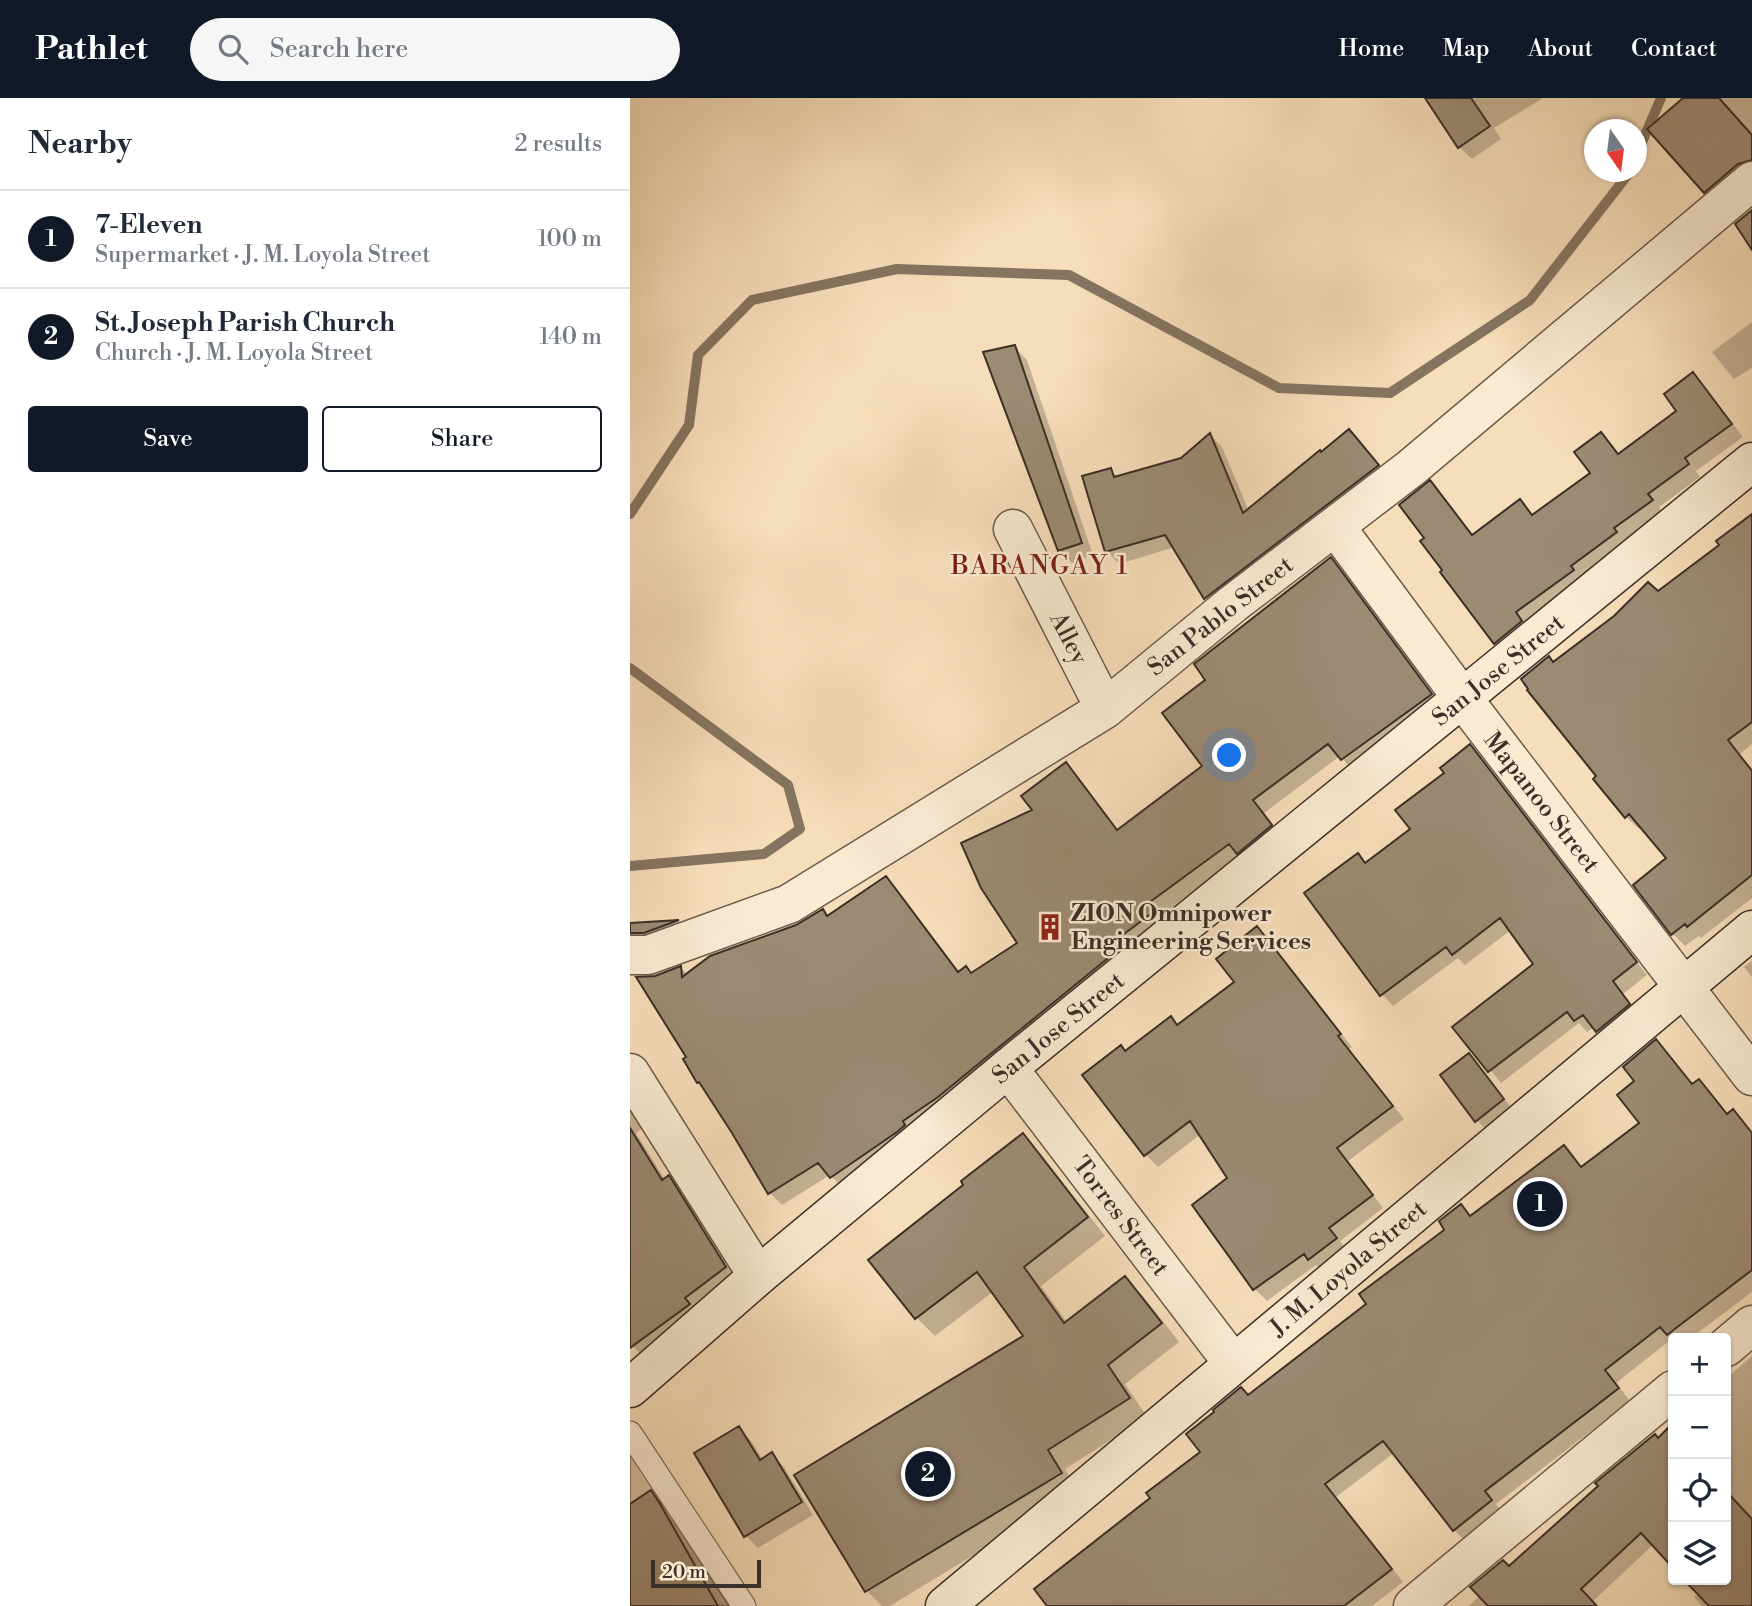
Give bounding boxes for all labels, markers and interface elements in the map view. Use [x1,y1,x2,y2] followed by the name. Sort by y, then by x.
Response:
[190,18,680,81] search box
[35,29,148,70] text: Pathlet
[214,30,252,68] icon: search
[270,33,408,65] text: Search here
[1339,34,1404,64] text: Home
[1442,34,1490,64] text: Map
[1528,34,1593,64] text: About
[1631,34,1717,64] text: Contact
[1584,119,1647,182] north arrow
[28,125,132,163] text: Nearby
[515,130,602,158] text: 2 results
[95,209,202,241] text: 7-Eleven
[45,225,57,253] text: 1
[537,225,602,253] text: 100 m
[95,241,430,269] text: Supermarket · J. M. Loyola Street
[95,307,395,339] text: St. Joseph Parish Church
[44,323,58,351] text: 2
[539,323,602,351] text: 140 m
[95,339,373,367] text: Church · J. M. Loyola Street
[28,406,308,472] button: Save
[322,406,602,472] button: Share
[950,550,1129,582] district label: BARANGAY 1
[1142,550,1300,683] street label: San Pablo Street
[1042,607,1094,670] street label: Alley
[1426,608,1571,733] street label: San Jose Street
[1477,726,1606,880] street label: Mapanoo Street
[1212,738,1246,772] your location
[1071,899,1311,957] place label: ZION Omnipower Engineering Services
[1035,912,1065,942] building icon: ZION Omnipower Engineering Services
[986,966,1131,1091] street label: San Jose Street
[1065,1151,1175,1283] street label: Torres Street
[1517,1178,1563,1230] pin: 1
[1263,1194,1434,1344] street label: J. M. Loyola Street
[1668,1333,1731,1585] map controls
[1668,1333,1731,1396] button: +
[1668,1396,1731,1459] button: −
[905,1448,951,1500] pin: 2
[1668,1459,1731,1522] button: locate
[1668,1522,1731,1585] button: layers
[651,1557,761,1589] scale bar
[662,1560,706,1584] text: 20 m

